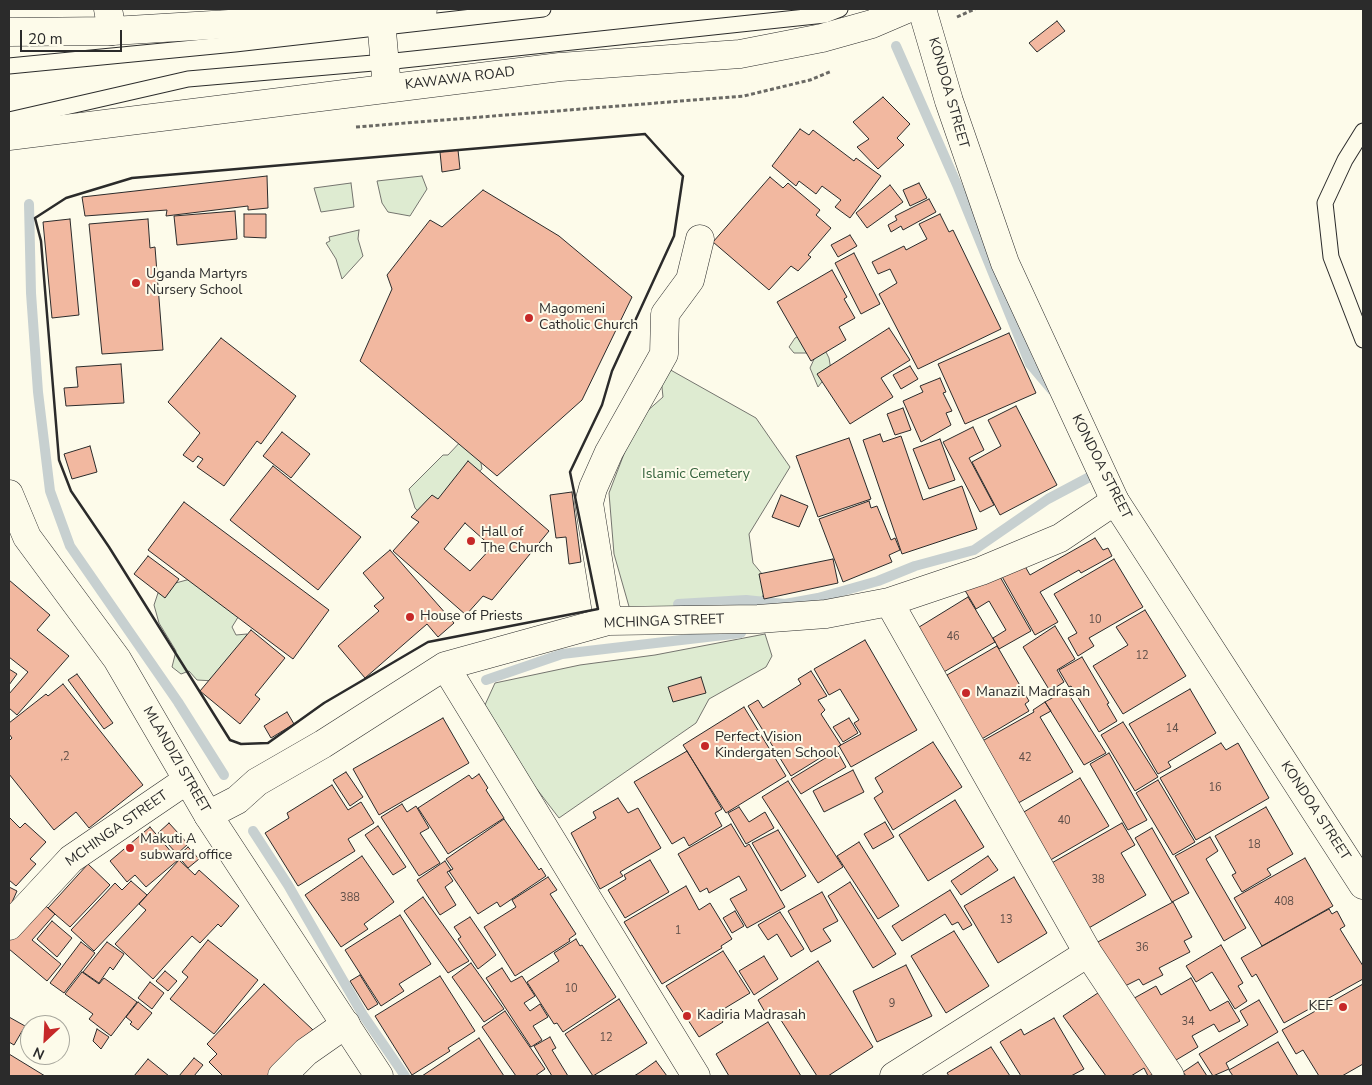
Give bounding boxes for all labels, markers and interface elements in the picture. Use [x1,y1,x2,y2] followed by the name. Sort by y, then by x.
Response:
[22,20,125,52] scale bar
[28,29,63,49] text: 20 m
[924,35,972,151] street label: KONDOA STREET
[404,64,516,94] street label: KAWAWA ROAD
[146,267,248,300] place label: Uganda Martyrs Nursery School
[130,277,142,289] marker: Uganda Martyrs Nursery School
[539,302,638,334] place label: Magomeni Catholic Church
[523,312,535,324] marker: Magomeni Catholic Church
[1067,412,1135,522] street label: KONDOA STREET
[642,467,750,483] park label: Islamic Cemetery
[481,525,553,558] place label: Hall of The Church
[465,535,477,547] marker: Hall of The Church
[420,609,523,625] place label: House of Priests
[404,611,416,623] marker: House of Priests
[603,611,725,633] street label: MCHINGA STREET
[1088,613,1102,627] house number: 10
[946,630,960,644] house number: 46
[1135,649,1149,663] house number: 12
[976,685,1090,701] place label: Manazil Madrasah
[960,687,972,699] marker: Manazil Madrasah
[139,704,213,816] street label: MLANDIZI STREET
[1165,722,1179,736] house number: 14
[715,730,838,762] place label: Perfect Vision Kindergaten School
[699,740,711,752] marker: Perfect Vision Kindergaten School
[60,750,70,764] house number: ,2
[1018,751,1032,765] house number: 42
[1277,758,1353,864] street label: KONDOA STREET
[1208,781,1222,795] house number: 16
[63,787,171,871] street label: MCHINGA STREET
[1057,814,1071,828] house number: 40
[140,832,232,864] place label: Makuti A subward office
[1247,838,1261,852] house number: 18
[124,842,136,854] marker: Makuti A subward office
[1091,873,1105,887] house number: 38
[340,891,360,905] house number: 388
[1274,895,1294,909] house number: 408
[999,913,1013,927] house number: 13
[675,924,681,938] house number: 1
[1135,941,1149,955] house number: 36
[564,982,578,996] house number: 10
[889,997,895,1011] house number: 9
[1308,999,1333,1015] place label: KEF
[1337,1001,1349,1013] marker: KEF
[697,1008,806,1024] place label: Kadiria Madrasah
[681,1010,693,1022] marker: Kadiria Madrasah
[20,1015,70,1065] north arrow
[1181,1015,1195,1029] house number: 34
[599,1031,613,1045] house number: 12
[30,1042,48,1064] text: N

